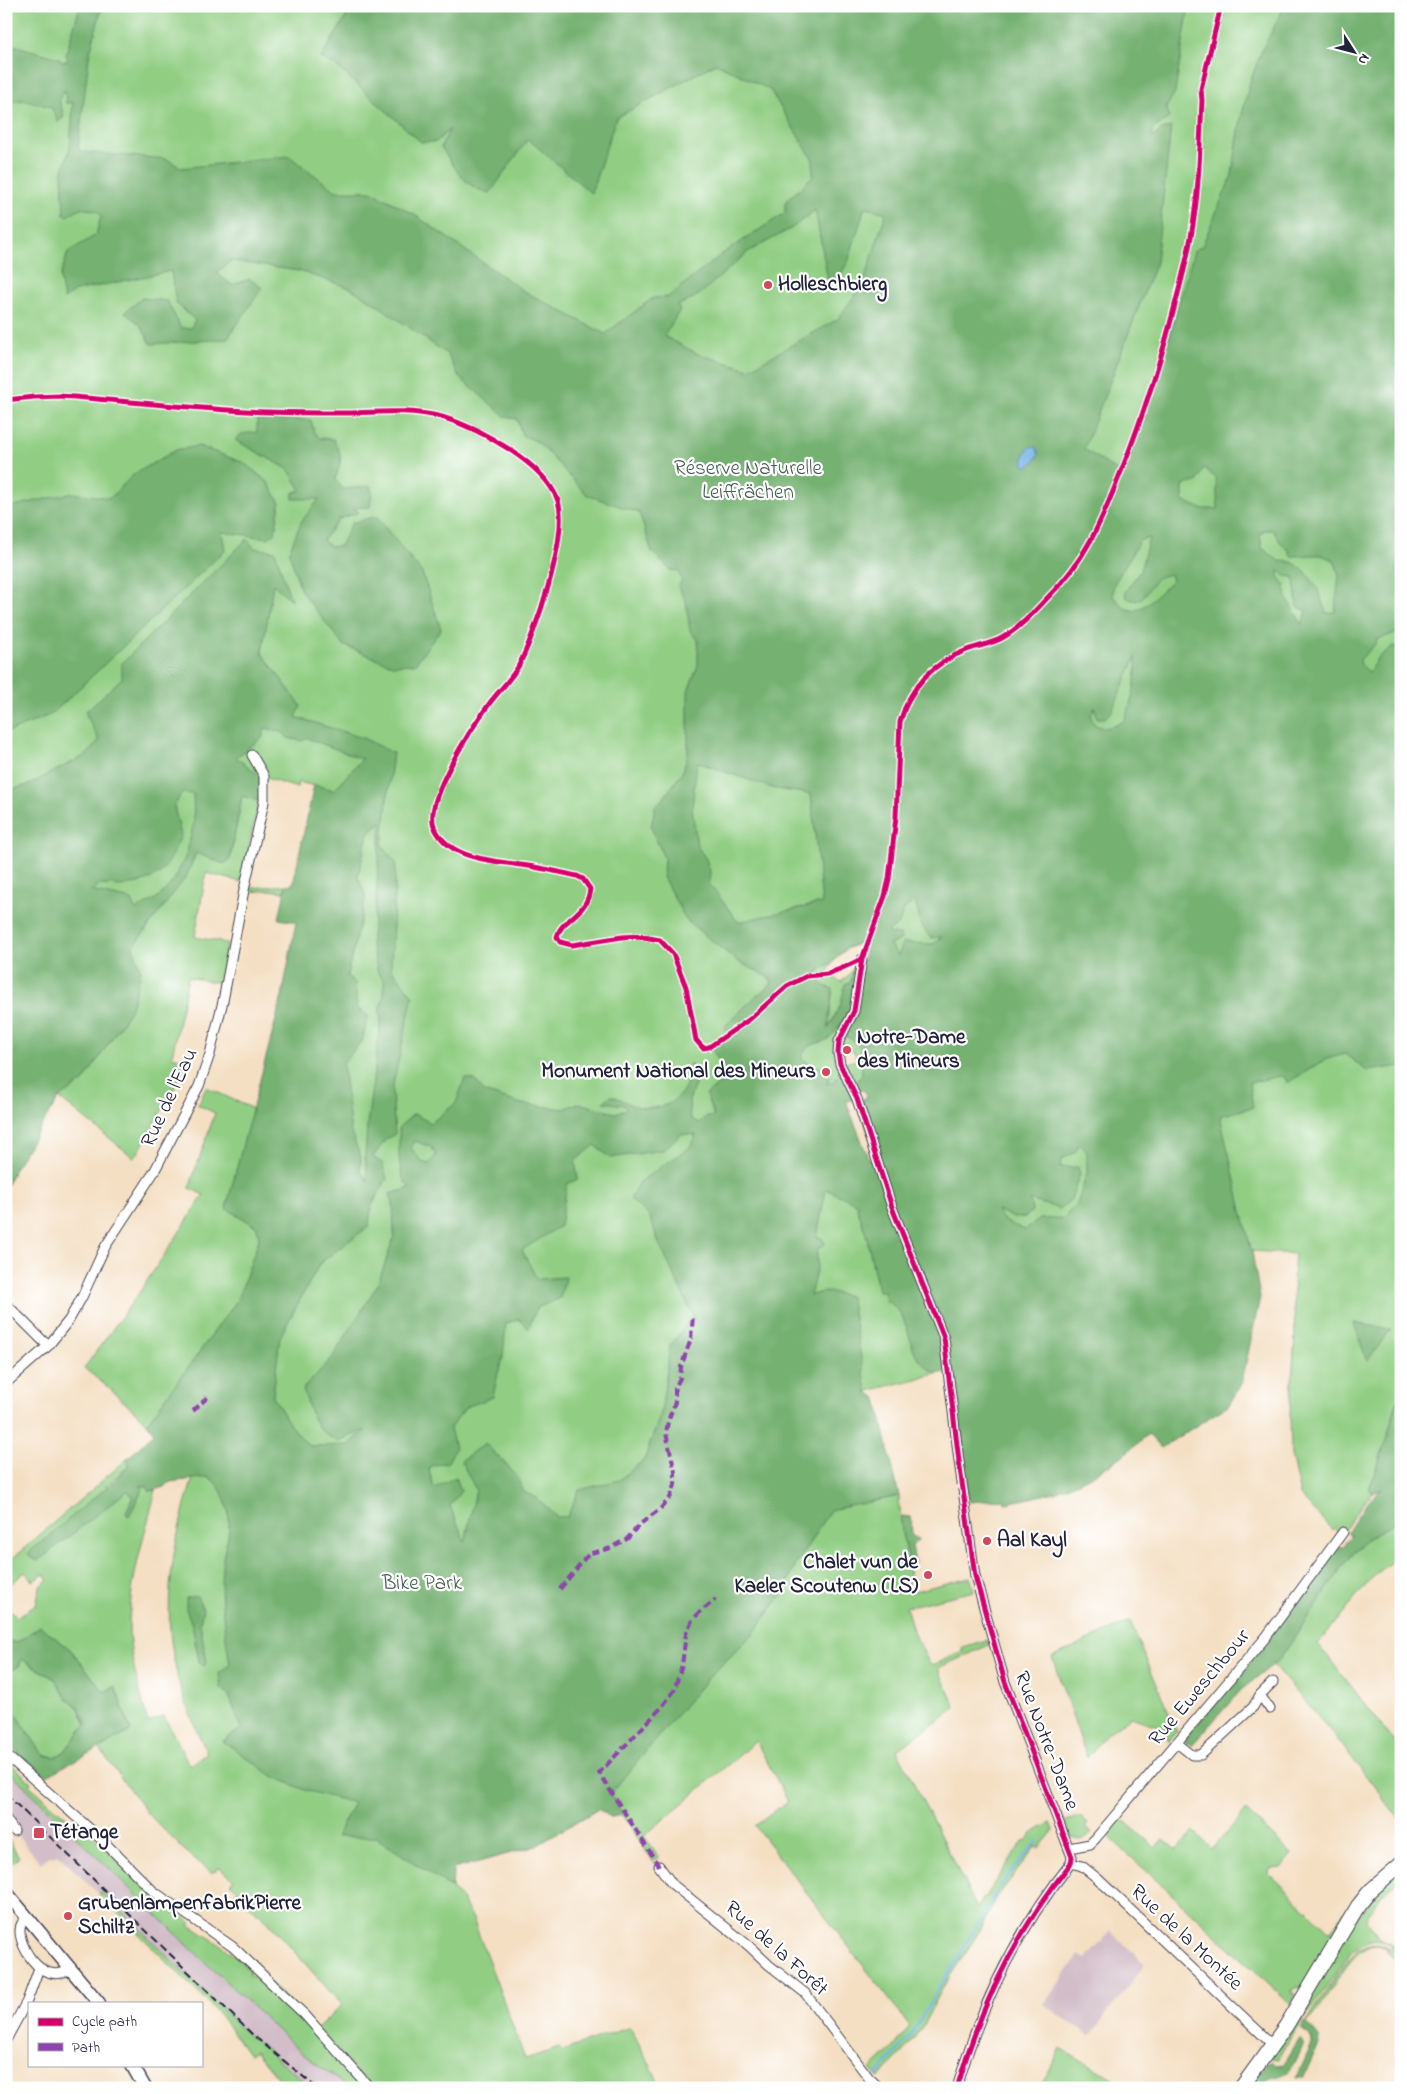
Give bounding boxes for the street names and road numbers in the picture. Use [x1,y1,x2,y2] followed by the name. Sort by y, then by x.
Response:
[134,1043,206,1153] street label: Rue de l'Eau
[1142,1623,1258,1753] street label: Rue Eweschbour
[1006,1667,1086,1815] street label: Rue Notre-Dame
[1123,1878,1250,1999] street label: Rue de la Montée
[718,1894,834,2004] street label: Rue de la Forêt

